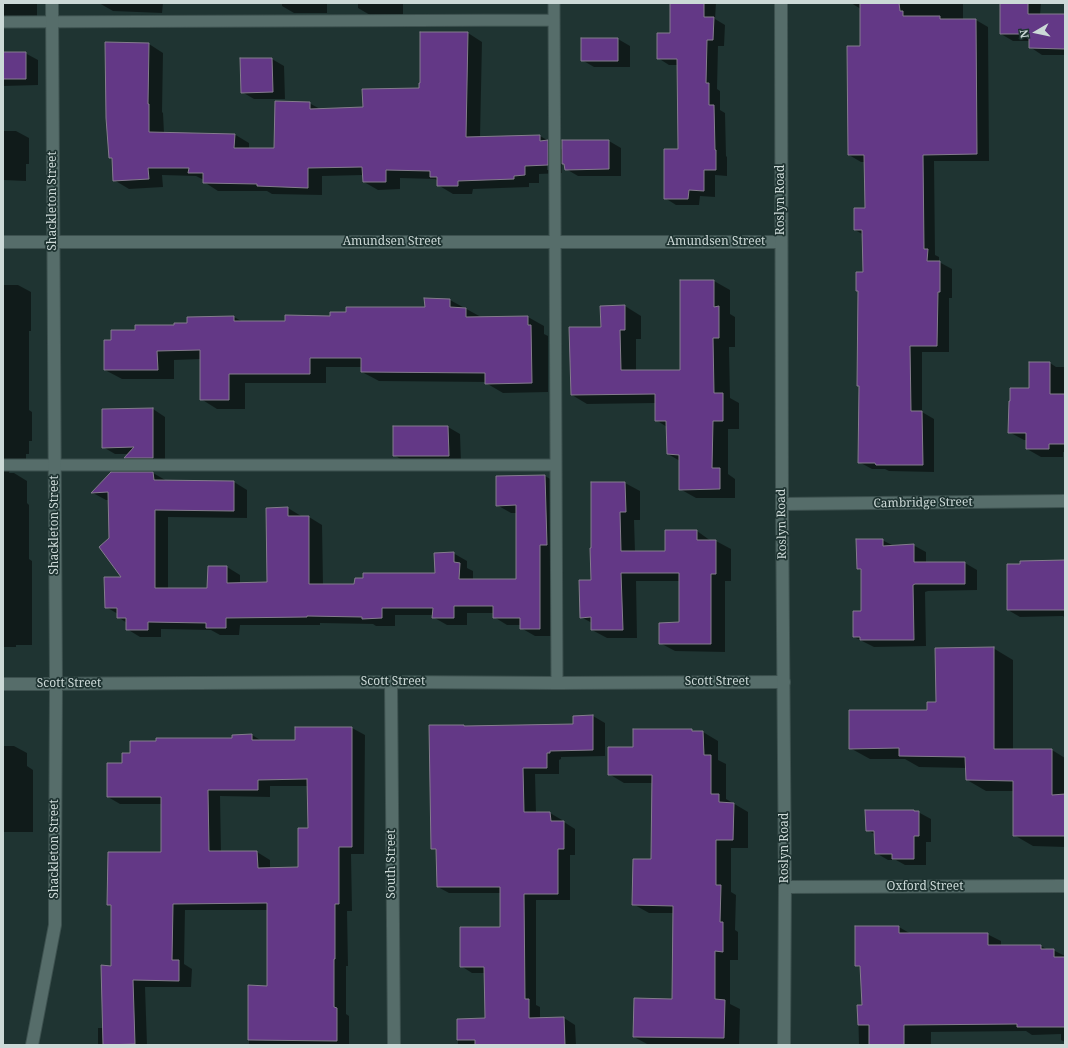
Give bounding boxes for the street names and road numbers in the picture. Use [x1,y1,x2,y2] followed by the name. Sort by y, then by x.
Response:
[46,151,60,251] street label: Shackleton Street
[774,165,788,235] street label: Roslyn Road
[343,235,441,249] street label: Amundsen Street
[667,235,765,249] street label: Amundsen Street
[48,475,62,575] street label: Shackleton Street
[774,489,790,559] street label: Roslyn Road
[873,495,973,511] street label: Cambridge Street
[361,675,425,689] street label: Scott Street
[685,675,749,689] street label: Scott Street
[37,677,101,691] street label: Scott Street
[48,799,62,899] street label: Shackleton Street
[778,813,792,883] street label: Roslyn Road
[385,829,399,899] street label: South Street
[887,880,963,894] street label: Oxford Street

